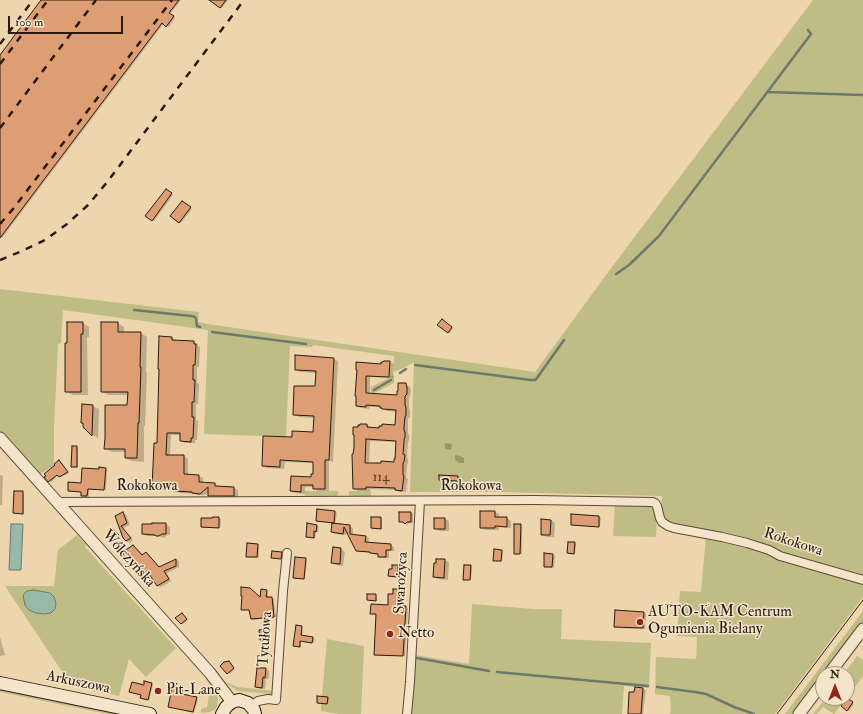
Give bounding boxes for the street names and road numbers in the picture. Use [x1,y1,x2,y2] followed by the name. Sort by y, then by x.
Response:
[116,478,178,496] street label: Rokokowa
[440,478,502,496] street label: Rokokowa
[761,525,825,561] street label: Rokokowa
[98,527,158,591] street label: Wólczyńska
[391,551,413,615] street label: Swarożyca
[255,611,277,667] street label: Tytułowa
[44,667,112,699] street label: Arkuszowa

